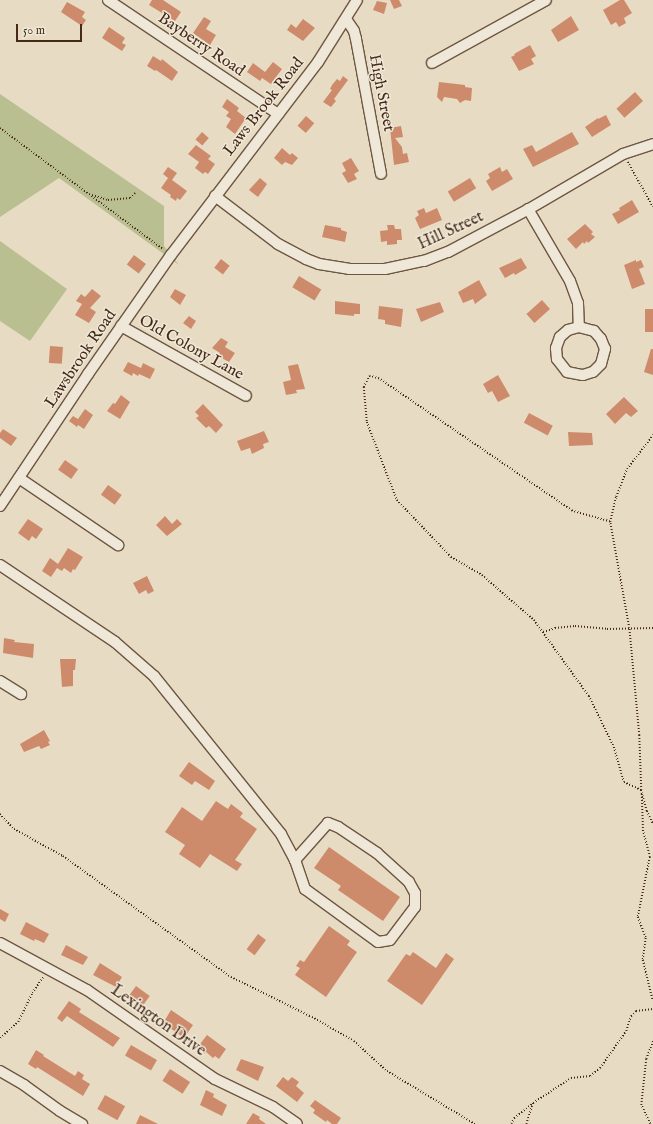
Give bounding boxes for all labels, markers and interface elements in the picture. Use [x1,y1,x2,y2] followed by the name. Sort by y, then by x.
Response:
[154,9,248,81] street label: Bayberry Road
[18,16,84,42] scale bar
[23,23,45,38] text: 50 m
[364,53,398,133] street label: High Street
[220,54,308,160] street label: Laws Brook Road
[415,208,487,254] street label: Hill Street
[41,306,121,412] street label: Lawsbrook Road
[135,311,247,385] street label: Old Colony Lane
[107,981,209,1061] street label: Lexington Drive

